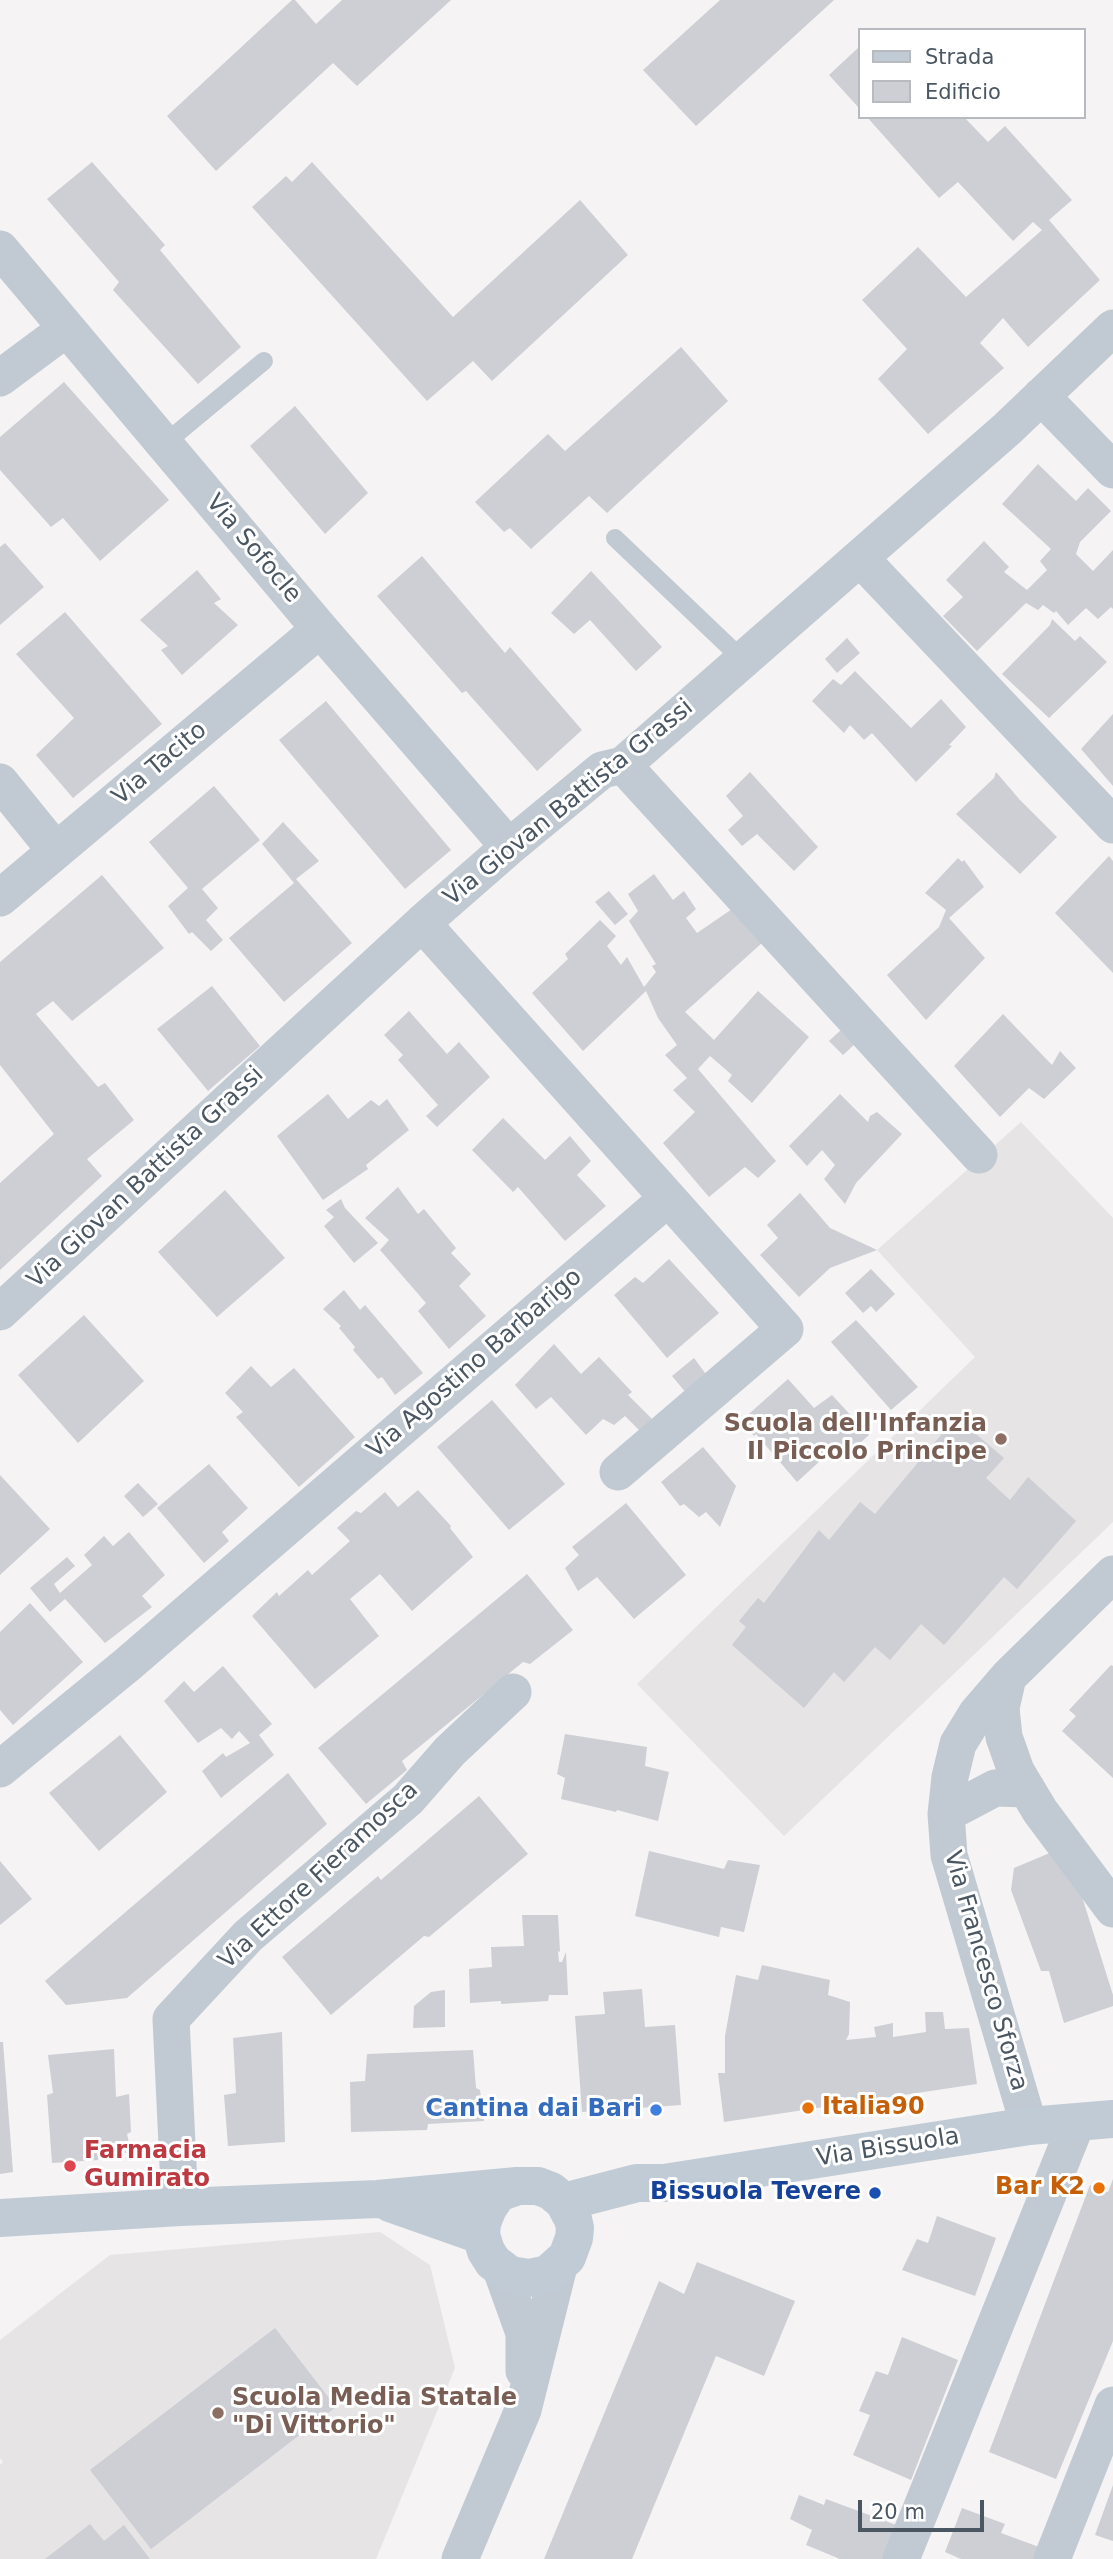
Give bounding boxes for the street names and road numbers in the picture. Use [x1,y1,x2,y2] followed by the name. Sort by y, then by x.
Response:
[199,489,307,609] street label: Via Sofocle
[439,694,699,912] street label: Via Giovan Battista Grassi
[107,716,213,812] street label: Via Tacito
[22,1061,270,1295] street label: Via Giovan Battista Grassi
[362,1263,588,1465] street label: Via Agostino Barbarigo
[213,1776,425,1976] street label: Via Ettore Fieramosca
[937,1848,1033,2094] street label: Via Francesco Sforza
[814,2122,962,2174] street label: Via Bissuola

